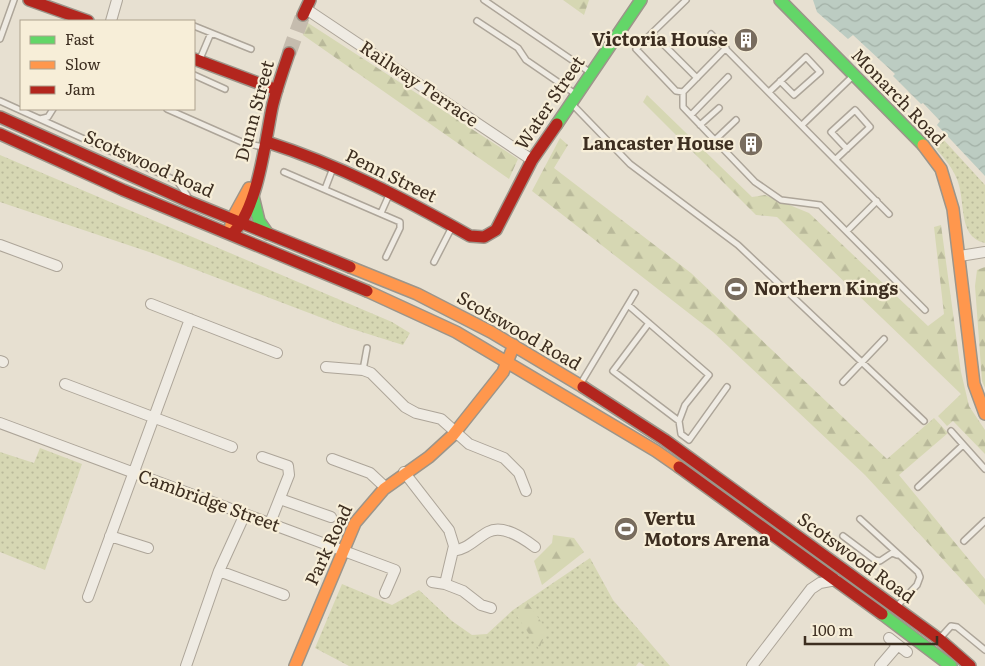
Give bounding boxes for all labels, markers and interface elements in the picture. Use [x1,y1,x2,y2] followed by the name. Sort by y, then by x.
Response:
[20,20,195,110] legend
[592,25,728,52] place label: Victoria House
[65,27,94,50] text: Fast
[733,27,759,53] building icon: Victoria House
[355,33,485,133] street label: Railway Terrace
[846,41,953,151] street label: Monarch Road
[507,49,591,155] street label: Water Street
[65,52,100,75] text: Slow
[227,56,280,164] street label: Dunn Street
[65,77,96,100] text: Jam
[80,122,219,203] street label: Scotswood Road
[582,129,734,156] place label: Lancaster House
[738,131,764,157] building icon: Lancaster House
[341,141,443,209] street label: Penn Street
[754,274,898,301] place label: Northern Kings
[723,276,749,302] sports icon: Northern Kings
[453,283,587,376] street label: Scotswood Road
[135,461,285,538] street label: Cambridge Street
[297,499,358,589] street label: Park Road
[644,504,770,552] place label: Vertu Motors Arena
[792,505,921,609] street label: Scotswood Road
[613,516,639,542] sports icon: Vertu Motors Arena
[805,614,938,646] scale bar
[812,618,853,641] text: 100 m

